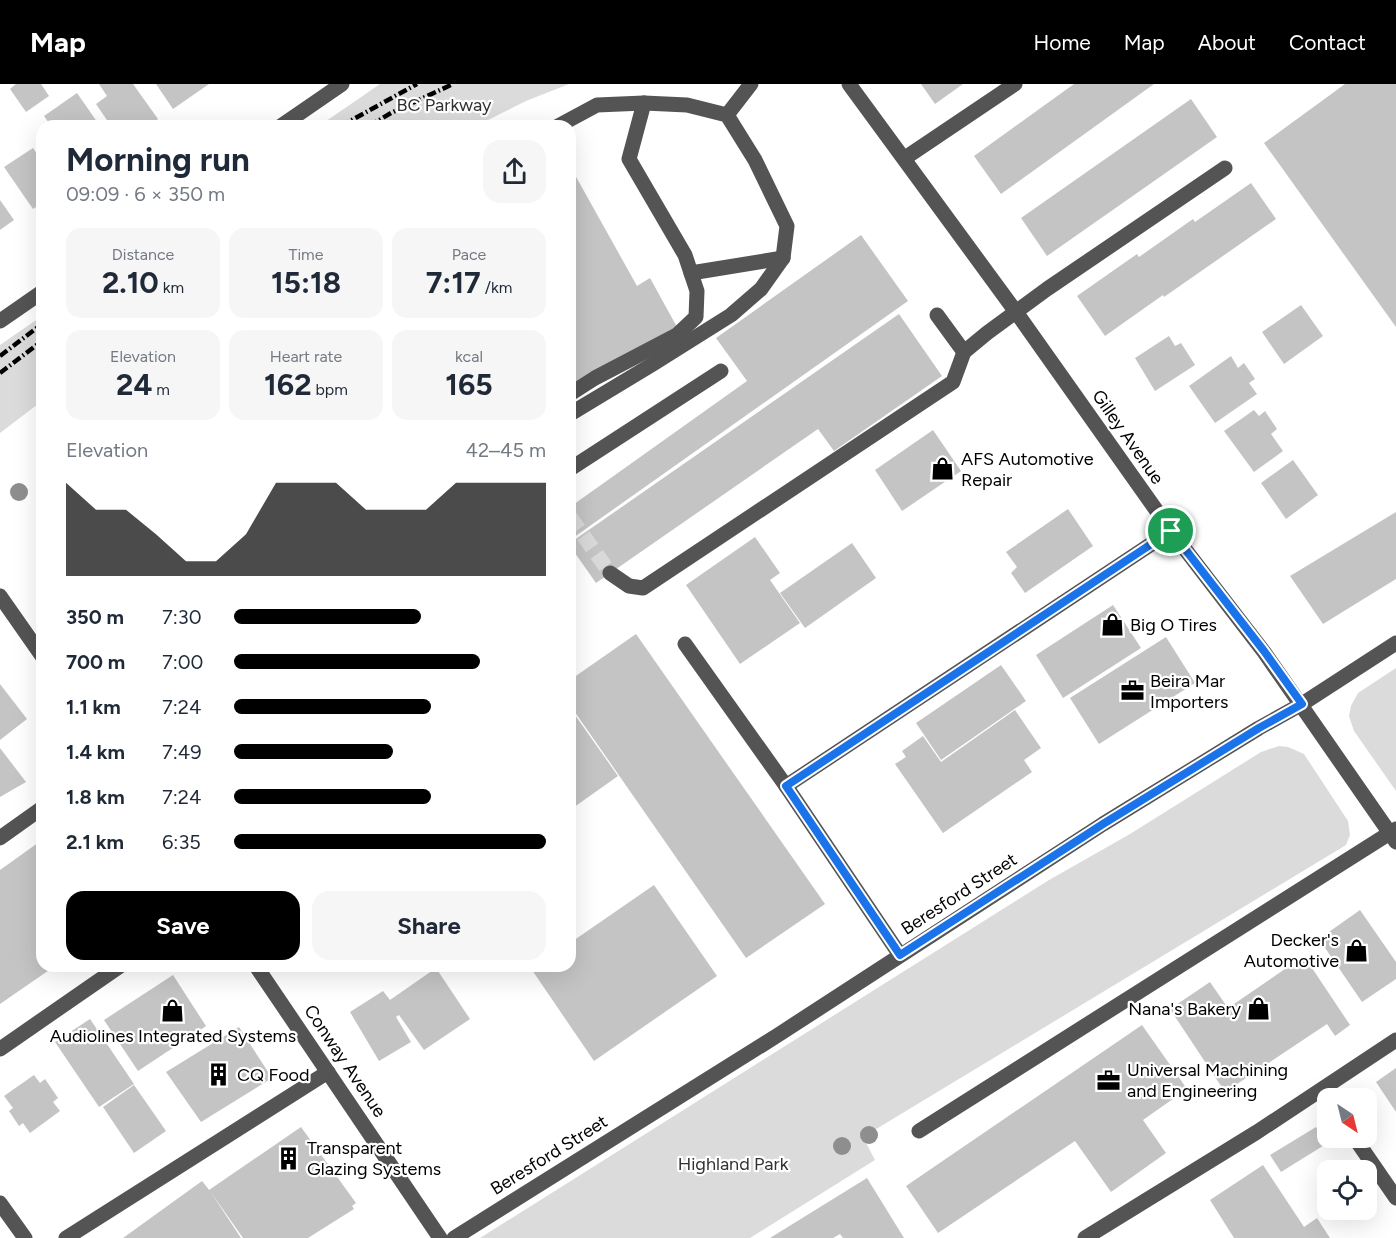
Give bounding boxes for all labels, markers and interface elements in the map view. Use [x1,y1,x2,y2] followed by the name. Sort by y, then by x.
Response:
[30,25,86,59] text: Map
[1034,30,1091,55] text: Home
[1124,30,1165,55] text: Map
[1198,30,1256,55] text: About
[1289,30,1366,55] text: Contact
[396,94,492,116] park label: BC Parkway
[66,140,250,179] text: Morning run
[483,140,546,203] button: share
[66,182,225,206] text: 09:09 · 6 × 350 m
[112,245,174,264] text: Distance
[289,245,323,264] text: Time
[452,245,486,264] text: Pace
[102,264,159,301] text: 2.10
[271,264,341,301] text: 15:18
[426,264,481,301] text: 7:17
[159,278,184,297] text: km
[481,278,512,297] text: /km
[110,347,176,366] text: Elevation
[270,347,342,366] text: Heart rate
[455,347,483,366] text: kcal
[116,366,152,403] text: 24
[264,366,312,403] text: 162
[445,366,493,403] text: 165
[152,380,170,399] text: m
[312,380,348,399] text: bpm
[1087,386,1169,489] street label: Gilley Avenue
[66,438,148,462] text: Elevation
[466,438,546,462] text: 42–45 m
[961,448,1094,491] place label: AFS Automotive Repair
[930,456,956,482] shop icon: AFS Automotive Repair
[1145,505,1196,556] pin
[1154,514,1187,547] icon: arrive
[66,605,124,629] text: 350 m
[162,605,202,629] text: 7:30
[1099,612,1125,638] shop icon: Big O Tires
[1130,614,1217,636] place label: Big O Tires
[66,650,125,674] text: 700 m
[162,650,203,674] text: 7:00
[1150,670,1228,713] place label: Beira Mar Importers
[1119,678,1145,704] office icon: Beira Mar Importers
[66,695,121,719] text: 1.1 km
[162,695,201,719] text: 7:24
[66,740,125,764] text: 1.4 km
[162,740,202,764] text: 7:49
[66,785,125,809] text: 1.8 km
[162,785,201,809] text: 7:24
[66,830,124,854] text: 2.1 km
[162,830,201,854] text: 6:35
[897,848,1021,940] street label: Beresford Street
[66,891,300,960] button: Save
[312,891,546,960] button: Share
[1244,929,1339,972] place label: Decker's Automotive
[1344,937,1370,963] shop icon: Decker's Automotive
[1246,996,1272,1022] shop icon: Nana's Bakery
[160,997,186,1023] shop icon: Audiolines Integrated Systems
[1128,998,1242,1020] place label: Nana's Bakery
[299,1001,391,1122] street label: Conway Avenue
[50,1025,296,1047] place label: Audiolines Integrated Systems
[1127,1059,1288,1102] place label: Universal Machining and Engineering
[206,1062,232,1088] building icon: CQ Food
[237,1064,310,1086] place label: CQ Food
[1096,1067,1122,1093] office icon: Universal Machining and Engineering
[1317,1088,1377,1148] north arrow
[1317,1088,1377,1220] map controls
[487,1110,612,1200] street label: Beresford Street
[307,1137,441,1180] place label: Transparent Glazing Systems
[276,1145,302,1171] building icon: Transparent Glazing Systems
[678,1153,789,1175] park label: Highland Park
[1317,1160,1377,1220] button: locate

